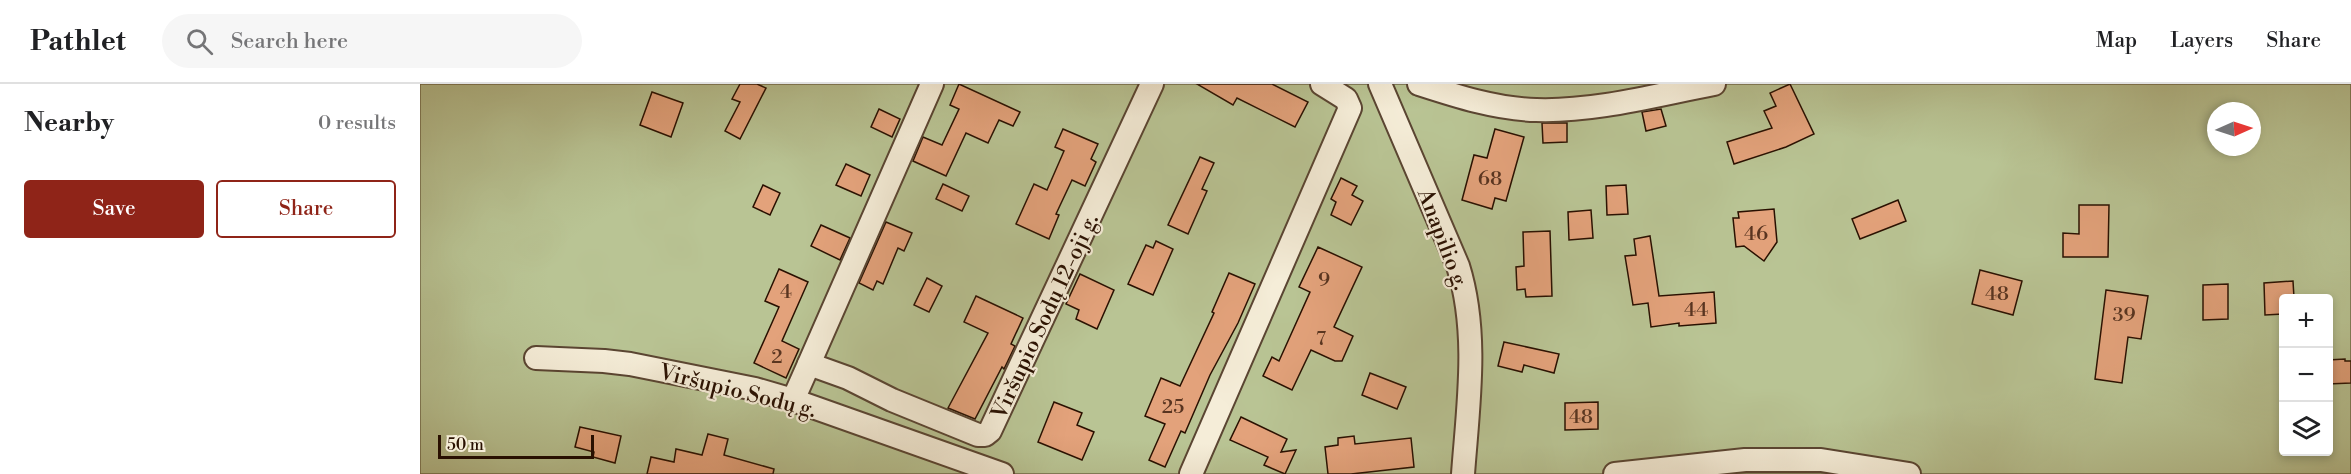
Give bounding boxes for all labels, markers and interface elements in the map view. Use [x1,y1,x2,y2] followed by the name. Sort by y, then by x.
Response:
[162,14,582,68] search box
[30,24,126,59] text: Pathlet
[183,25,216,58] icon: search
[231,28,348,55] text: Search here
[2096,28,2137,54] text: Map
[2170,28,2233,54] text: Layers
[2266,28,2321,54] text: Share
[2207,102,2261,156] north arrow
[24,107,114,139] text: Nearby
[318,111,396,136] text: 0 results
[1478,167,1502,192] house number: 68
[24,180,204,238] button: Save
[216,180,396,238] button: Share
[1411,184,1474,294] street label: Anapilio g.
[985,210,1105,425] street label: Viršupio Sodų 12-oji g.
[1744,222,1768,247] house number: 46
[1318,268,1330,293] house number: 9
[780,280,792,305] house number: 4
[1985,282,2009,307] house number: 48
[2279,294,2333,456] map controls
[2279,294,2333,348] button: +
[1684,298,1708,323] house number: 44
[2112,303,2136,328] house number: 39
[1316,327,1326,352] house number: 7
[771,345,783,370] house number: 2
[2279,348,2333,402] button: −
[655,359,819,424] street label: Viršupio Sodų g.
[1162,395,1184,420] house number: 25
[2279,402,2333,456] button: layers
[1569,405,1593,430] house number: 48
[438,432,594,460] scale bar
[447,435,484,455] text: 50 m

